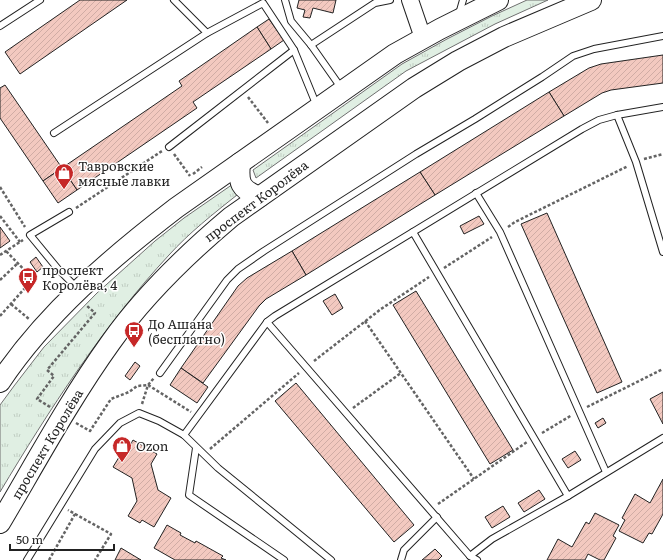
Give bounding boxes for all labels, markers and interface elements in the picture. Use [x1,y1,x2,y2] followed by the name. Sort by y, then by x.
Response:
[200,155,312,246] street label: проспект Королёва
[78,156,170,190] place label: Тавровские мясные лавки
[53,162,75,190] shop icon: Тавровские мясные лавки
[42,260,118,294] place label: проспект Королёва, 4
[17,266,39,294] bus stop icon: проспект Королёва, 4
[148,314,225,348] place label: До Ашана (бесплатно)
[123,320,145,348] bus stop icon: До Ашана (бесплатно)
[6,385,87,503] street label: проспект Королёва
[111,435,133,463] shop icon: Ozon
[136,436,169,455] place label: Ozon
[10,526,114,552] scale bar
[16,530,43,548] text: 50 m

